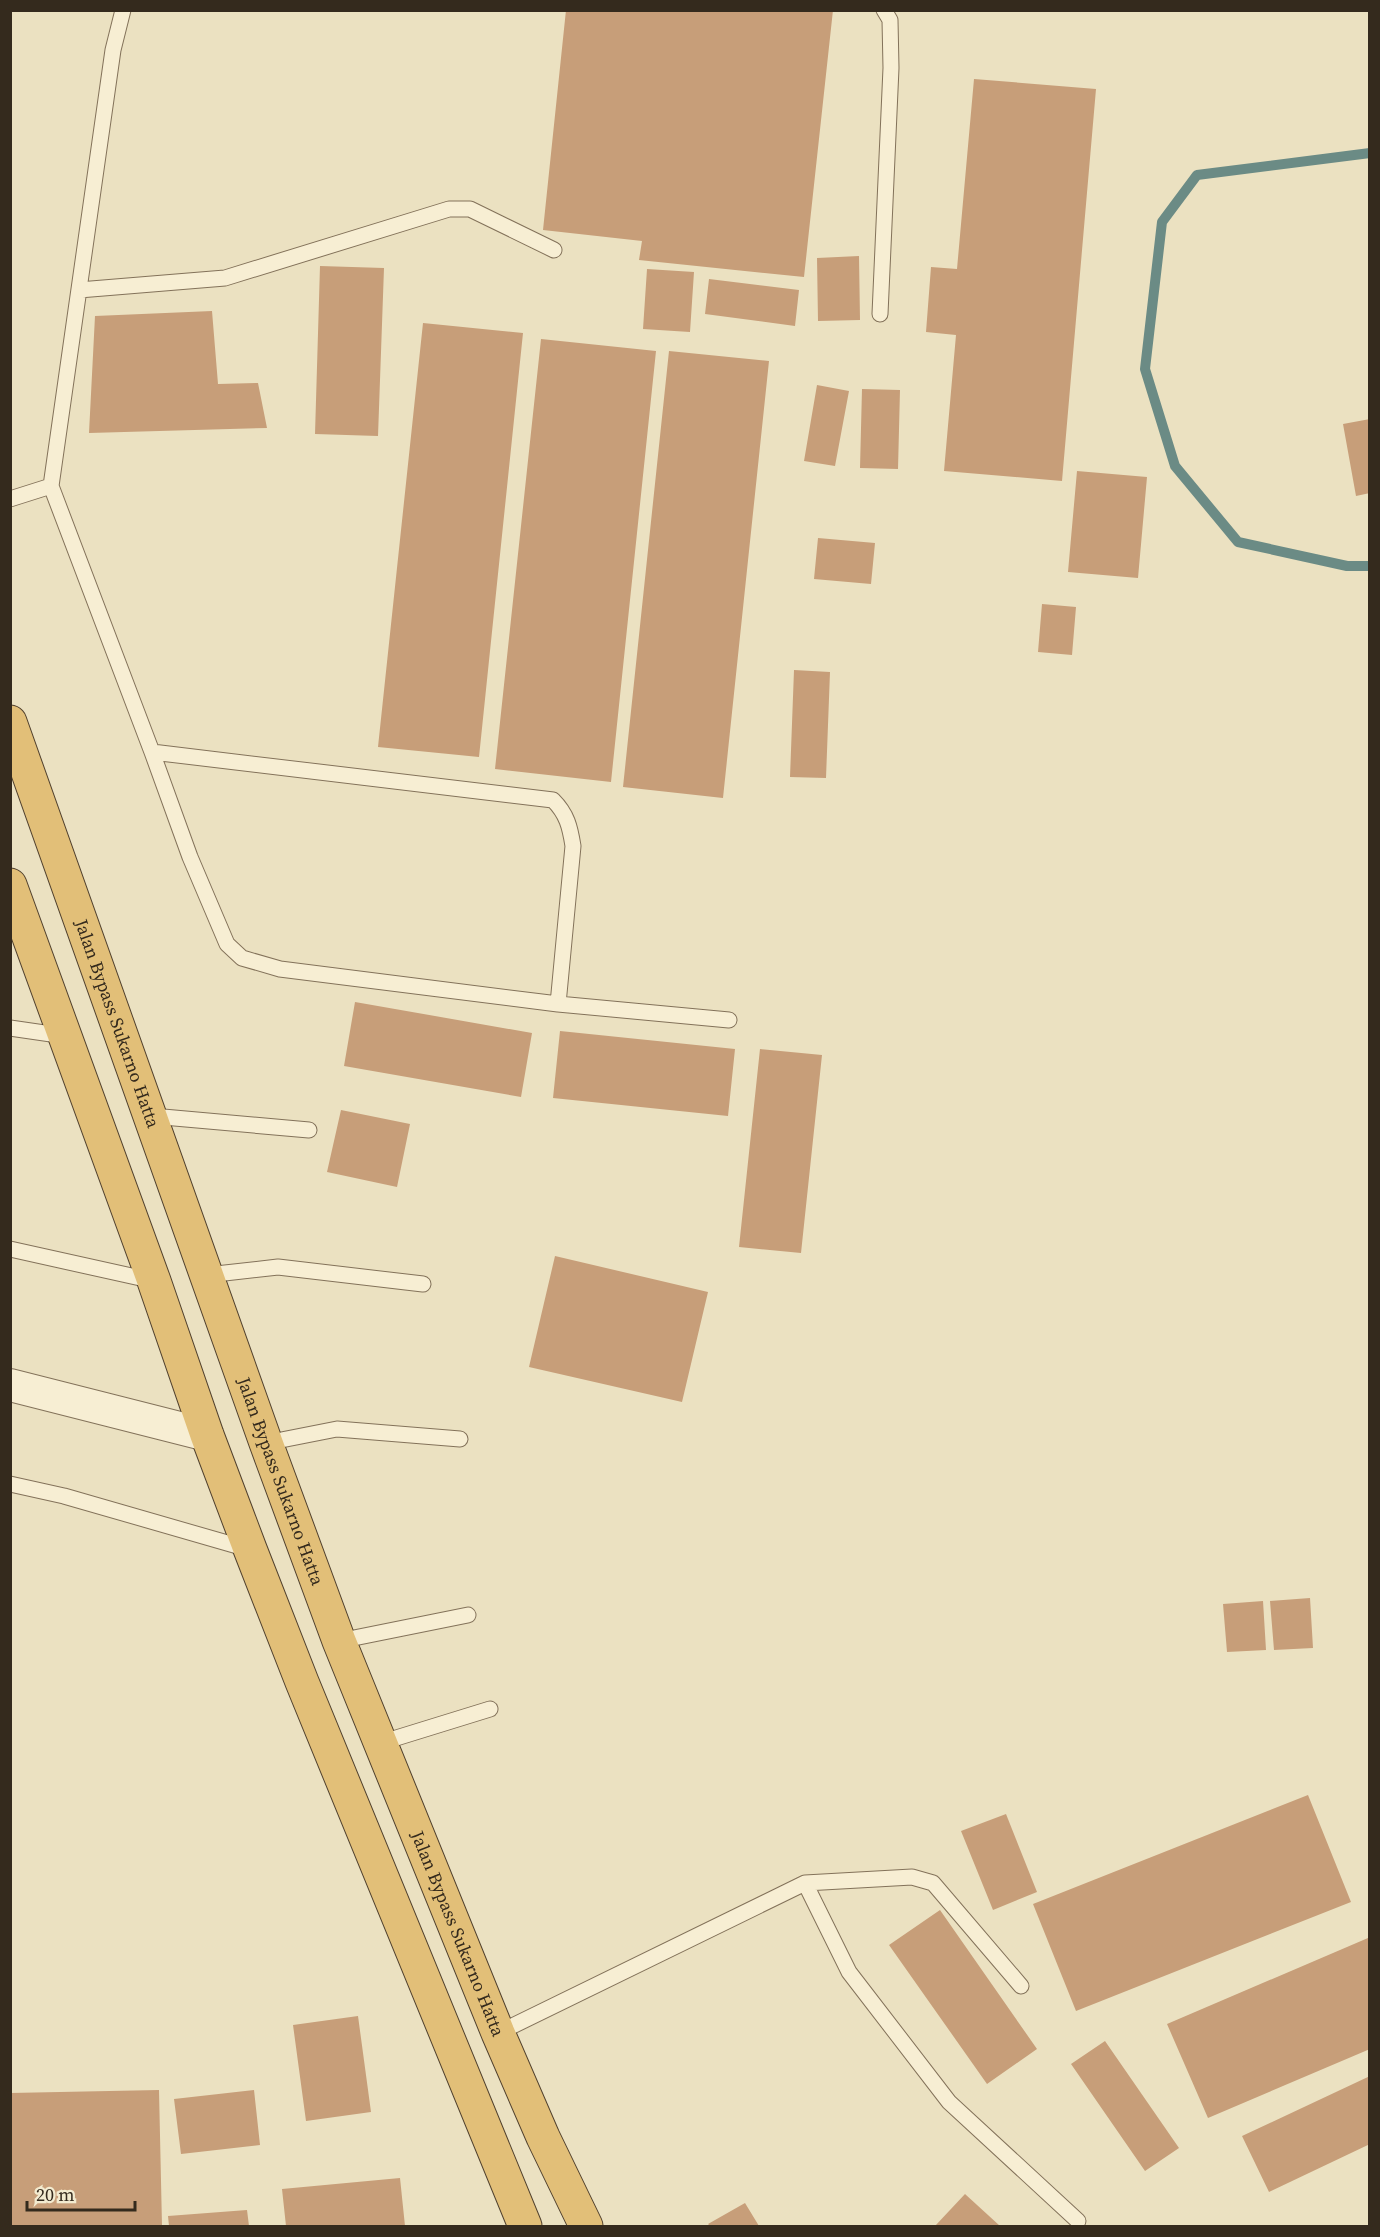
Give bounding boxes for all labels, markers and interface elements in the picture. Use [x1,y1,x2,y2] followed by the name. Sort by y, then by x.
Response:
[69,915,166,1132] street label: Jalan Bypass Sukarno Hatta
[231,1373,331,1589] street label: Jalan Bypass Sukarno Hatta
[405,1826,511,2041] street label: Jalan Bypass Sukarno Hatta
[27,2174,135,2212] scale bar
[36,2182,74,2207] text: 20 m

